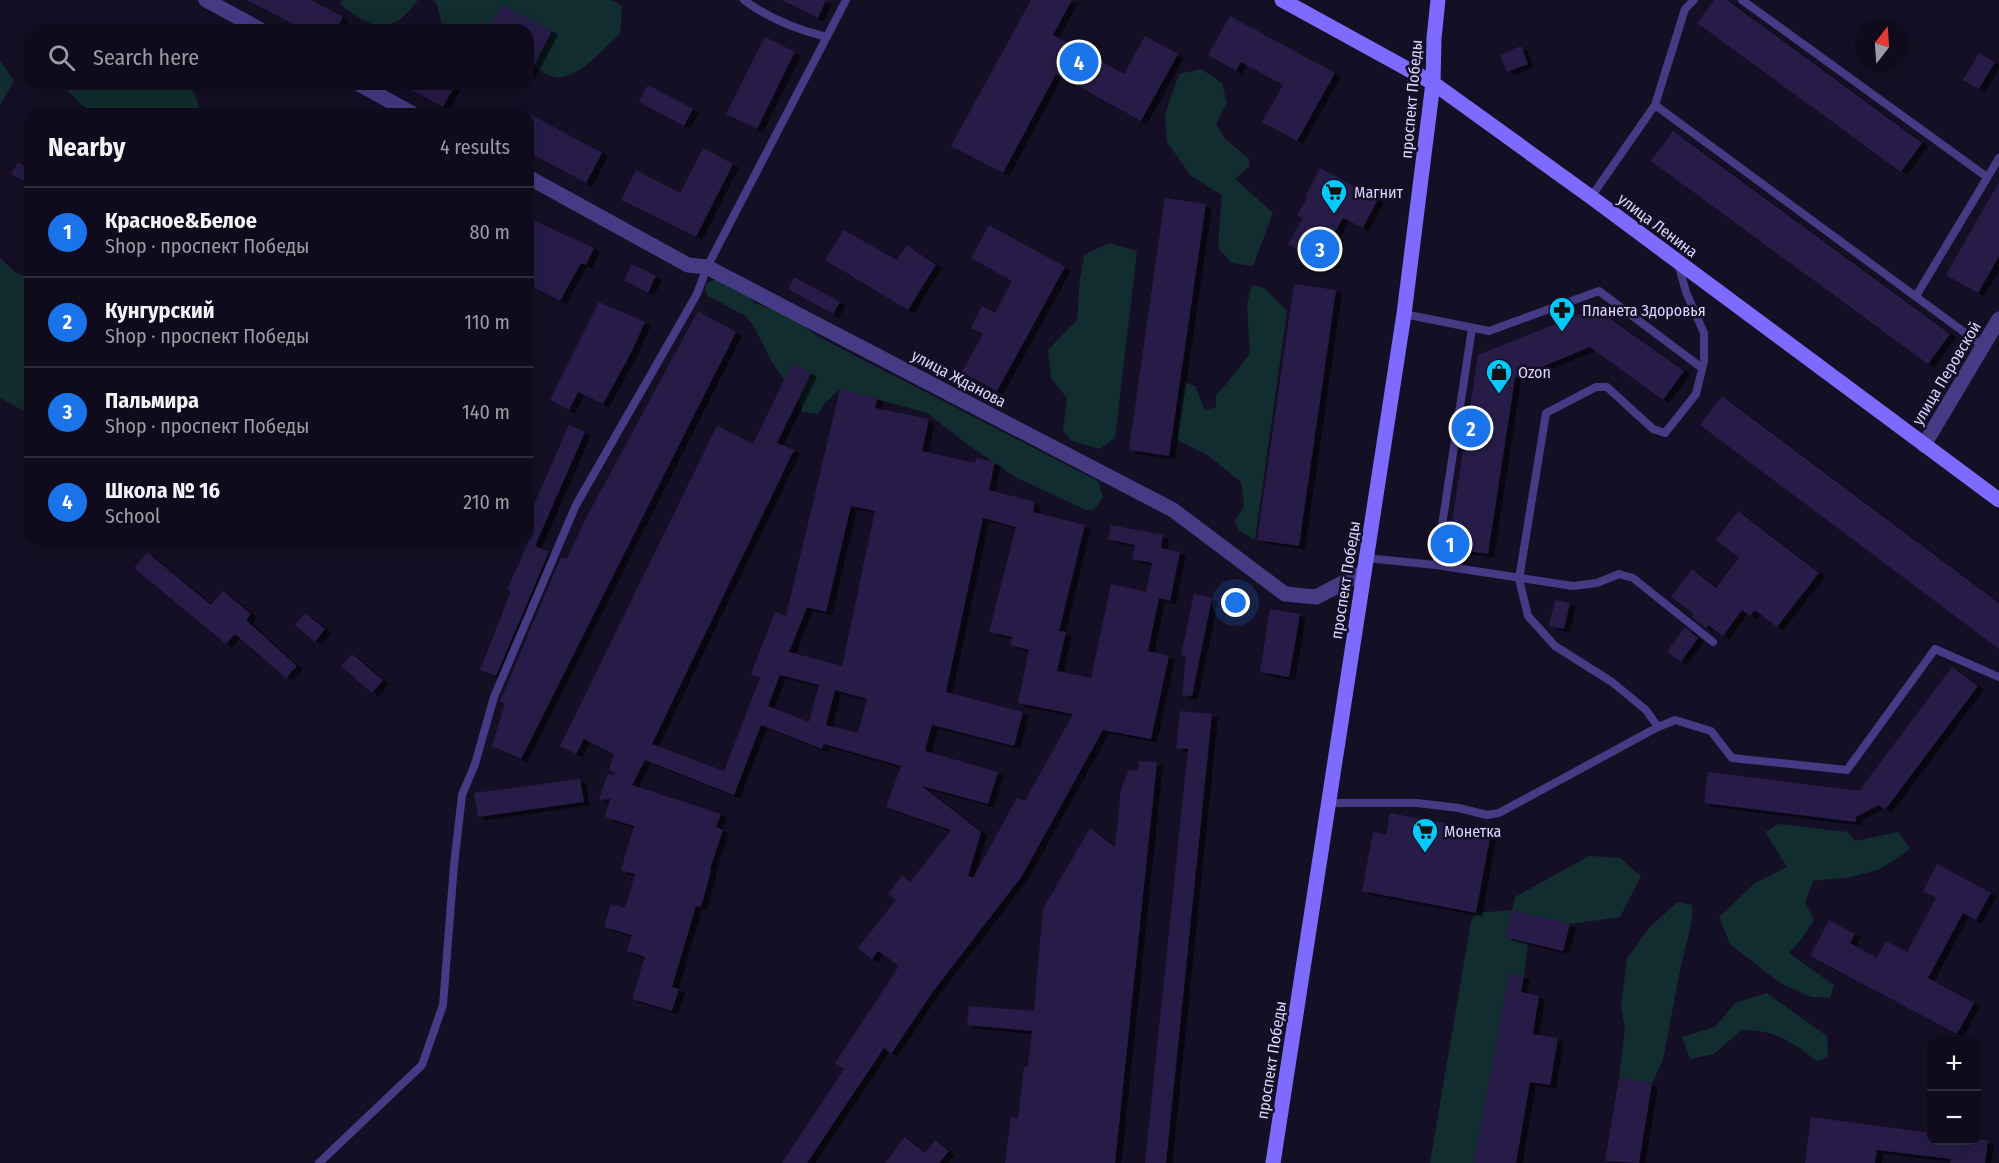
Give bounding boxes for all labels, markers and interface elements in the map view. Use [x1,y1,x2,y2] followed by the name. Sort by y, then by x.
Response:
[1855,18,1909,72] north arrow
[24,24,534,90] search box
[1397,39,1426,159] street label: проспект Победы
[1060,40,1098,84] pin: 4
[45,41,78,74] icon: search
[93,44,199,71] text: Search here
[48,132,125,163] text: Nearby
[440,135,510,159] text: 4 results
[1319,177,1349,215] supermarket icon: Магнит
[1354,183,1404,202] place label: Магнит
[1614,189,1701,262] street label: улица Ленина
[105,207,257,234] text: Красное&Белое
[63,220,72,244] text: 1
[470,220,510,244] text: 80 m
[1300,226,1340,272] pin: 3
[105,234,309,258] text: Shop · проспект Победы
[1547,295,1577,333] pharmacy icon: Планета Здоровья
[105,297,215,324] text: Кунгурский
[1582,301,1706,320] place label: Планета Здоровья
[63,310,72,334] text: 2
[464,310,510,334] text: 110 m
[1908,318,1985,429] street label: улица Перовской
[105,324,309,348] text: Shop · проспект Победы
[908,346,1009,411] street label: улица Жданова
[1484,357,1514,395] shop icon: Ozon
[1518,363,1551,382] place label: Ozon
[105,387,199,414] text: Пальмира
[63,400,72,424] text: 3
[462,400,510,424] text: 140 m
[1452,406,1490,450] pin: 2
[105,414,309,438] text: Shop · проспект Победы
[105,477,220,504] text: Школа № 16
[62,490,73,514] text: 4
[463,490,510,514] text: 210 m
[105,504,160,528] text: School
[1327,520,1364,640] street label: проспект Победы
[1430,522,1470,566] pin: 1
[1221,588,1250,617] your location
[1410,816,1440,854] supermarket icon: Монетка
[1444,822,1502,841] place label: Монетка
[1253,1000,1290,1120] street label: проспект Победы
[1927,1037,1981,1145] map controls
[1927,1037,1981,1091] button: +
[1927,1091,1981,1145] button: −

